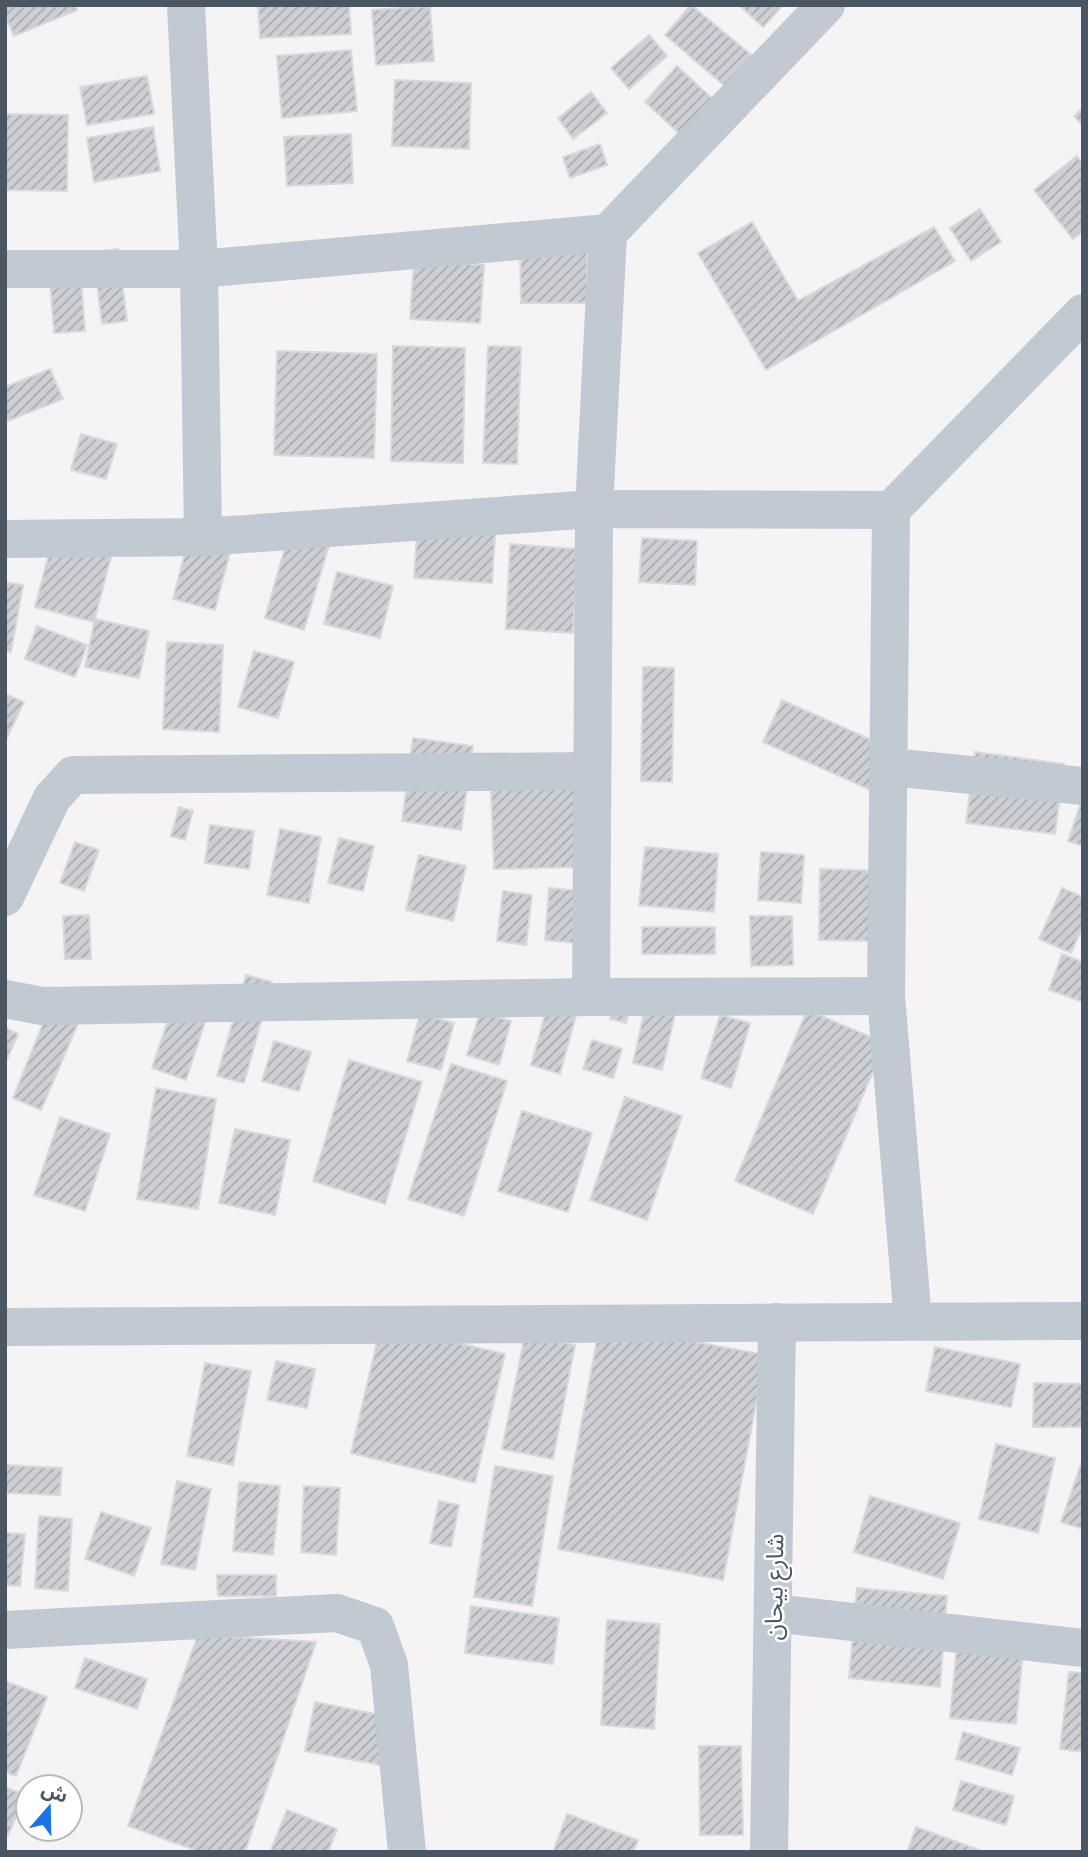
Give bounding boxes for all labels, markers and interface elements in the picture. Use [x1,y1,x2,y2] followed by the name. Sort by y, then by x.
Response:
[758,1533,792,1641] street label: شارع بيحان
[14,1773,84,1843] north arrow
[39,1776,71,1807] text: ش

